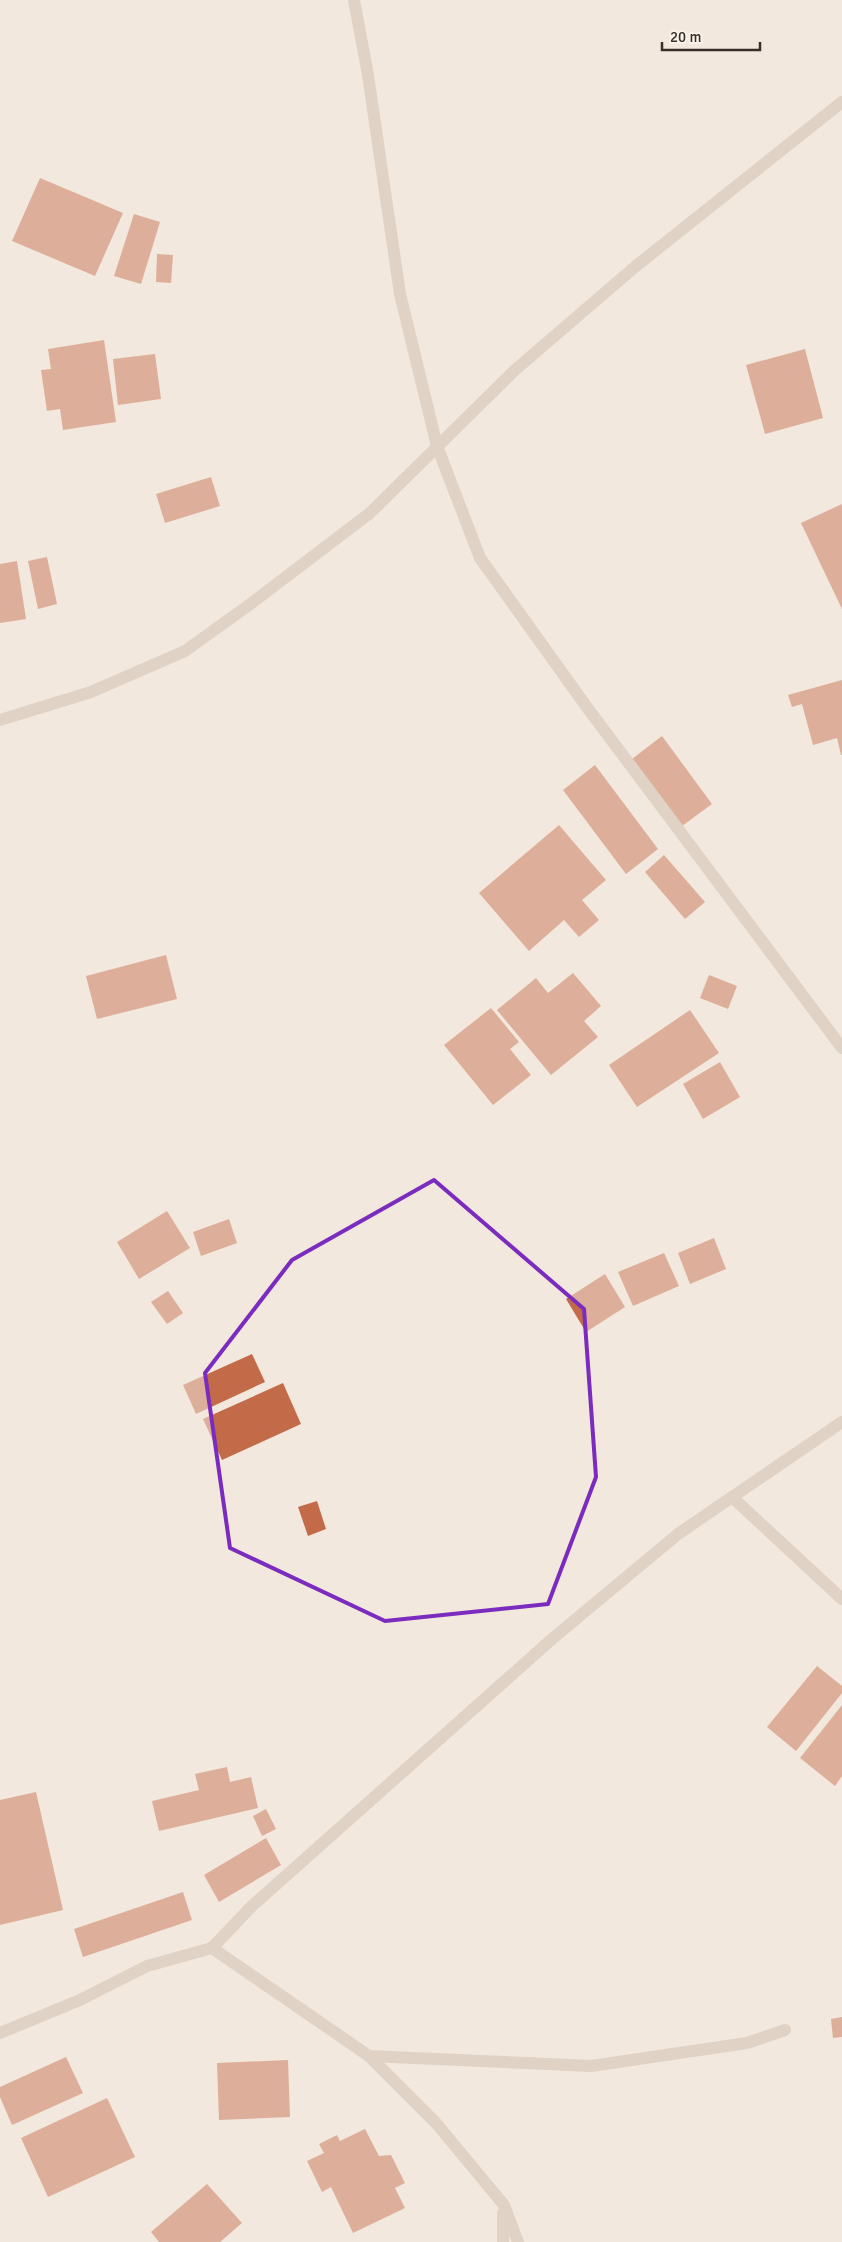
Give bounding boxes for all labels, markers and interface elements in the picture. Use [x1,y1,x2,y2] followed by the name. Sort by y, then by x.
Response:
[662,20,760,52] scale bar
[670,28,701,46] text: 20 m

